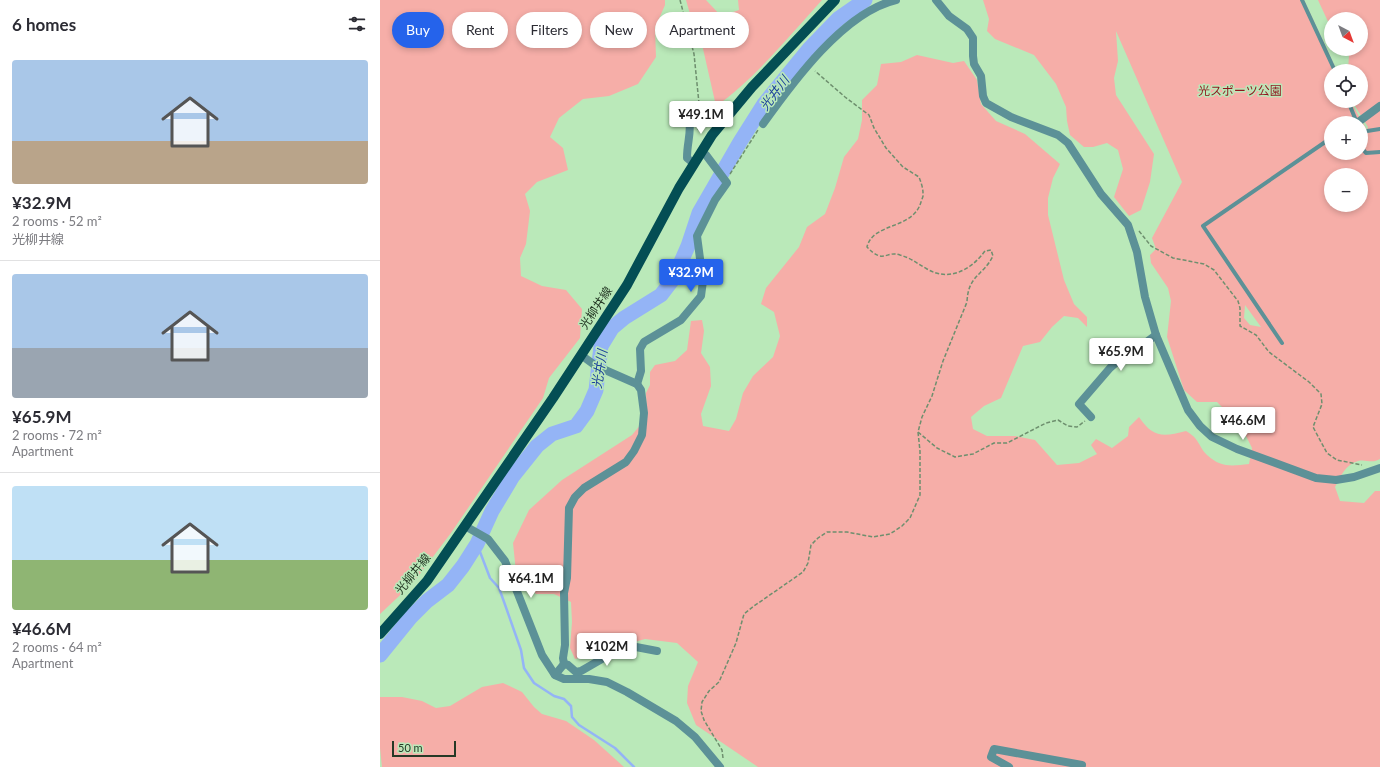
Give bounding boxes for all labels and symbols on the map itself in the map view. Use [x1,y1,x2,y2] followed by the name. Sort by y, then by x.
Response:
[1324,12,1368,56] north arrow
[756,71,793,113] water label: 光井川
[1198,83,1282,98] park label: 光スポーツ公園
[668,101,734,135] pin: ¥49.1M
[658,259,724,293] pin: ¥32.9M
[576,284,615,332] street label: 光柳井線
[1088,338,1154,372] pin: ¥65.9M
[588,347,610,390] water label: 光井川
[1210,407,1276,441] pin: ¥46.6M
[392,550,434,597] street label: 光柳井線
[498,565,564,599] pin: ¥64.1M
[579,633,635,667] pin: ¥102M
[392,739,456,758] scale bar

